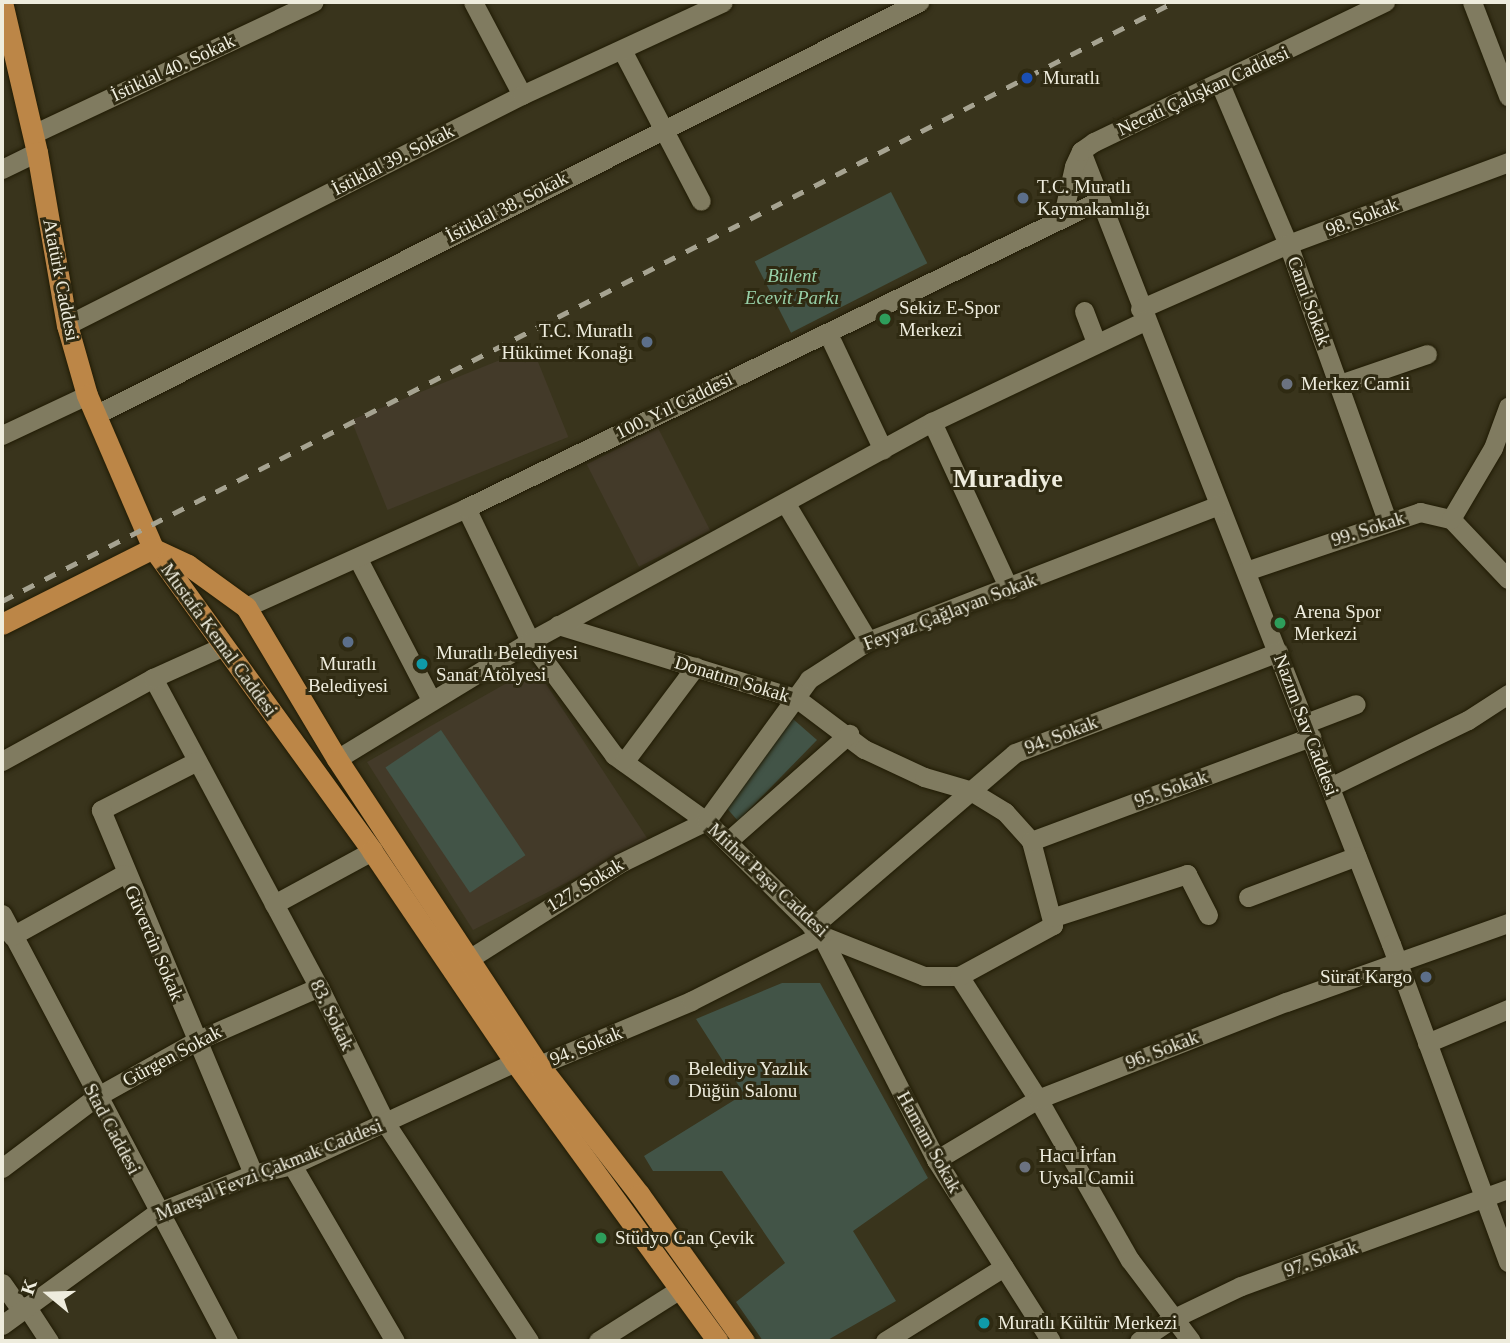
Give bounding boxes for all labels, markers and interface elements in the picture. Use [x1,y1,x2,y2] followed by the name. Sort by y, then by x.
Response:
[108,29,238,107] street label: İstiklal 40. Sokak
[1114,41,1292,141] street label: Necati Çalışkan Caddesi
[1043,67,1100,89] place label: Muratlı
[1017,68,1037,88] marker: Muratlı
[328,120,458,200] street label: İstiklal 39. Sokak
[442,167,572,247] street label: İstiklal 38. Sokak
[1037,176,1150,220] place label: T.C. Muratlı Kaymakamlığı
[1015,190,1031,206] marker: T.C. Muratlı Kaymakamlığı
[1322,193,1402,241] street label: 98. Sokak
[38,217,84,343] street label: Atatürk Caddesi
[1282,253,1336,349] street label: Cami Sokak
[745,265,839,309] park label: Bülent Ecevit Parkı
[899,297,1000,341] place label: Sekiz E-Spor Merkezi
[877,311,893,327] marker: Sekiz E-Spor Merkezi
[502,320,633,364] place label: T.C. Muratlı Hükümet Konağı
[639,334,655,350] marker: T.C. Muratlı Hükümet Konağı
[611,368,737,444] street label: 100. Yıl Caddesi
[1301,373,1410,395] place label: Merkez Camii
[1279,376,1295,392] marker: Merkez Camii
[953,463,1063,495] district label: Muradiye
[1328,506,1408,552] street label: 99. Sokak
[156,559,282,721] street label: Mustafa Kemal Caddesi
[860,568,1040,656] street label: Feyyaz Çağlayan Sokak
[1294,601,1381,645] place label: Arena Spor Merkezi
[1272,615,1288,631] marker: Arena Spor Merkezi
[340,634,356,650] marker: Muratlı Belediyesi
[436,642,578,686] place label: Muratlı Belediyesi Sanat Atölyesi
[672,651,792,707] street label: Donatım Sokak
[1269,651,1343,799] street label: Nazım Sav Caddesi
[308,653,388,697] place label: Muratlı Belediyesi
[414,656,430,672] marker: Muratlı Belediyesi Sanat Atölyesi
[1021,711,1101,759] street label: 94. Sokak
[1131,765,1211,813] street label: 95. Sokak
[703,818,833,942] street label: Mithat Paşa Caddesi
[542,853,628,917] street label: 127. Sokak
[119,882,189,1004] street label: Güvercin Sokak
[1320,966,1412,988] place label: Sürat Kargo
[1418,969,1434,985] marker: Sürat Kargo
[305,976,359,1054] street label: 83. Sokak
[119,1020,225,1092] street label: Gürgen Sokak
[546,1021,626,1071] street label: 94. Sokak
[1122,1026,1202,1074] street label: 96. Sokak
[688,1058,809,1102] place label: Belediye Yazlık Düğün Salonu
[666,1072,682,1088] marker: Belediye Yazlık Düğün Salonu
[79,1080,145,1178] street label: Stad Caddesi
[892,1087,966,1197] street label: Hamam Sokak
[152,1114,386,1226] street label: Mareşal Fevzi Çakmak Caddesi
[1039,1145,1135,1189] place label: Hacı İrfan Uysal Camii
[1017,1159,1033,1175] marker: Hacı İrfan Uysal Camii
[615,1227,754,1249] place label: Stüdyo Can Çevik
[593,1230,609,1246] marker: Stüdyo Can Çevik
[1281,1236,1361,1282] street label: 97. Sokak
[14,1259,84,1329] north arrow
[16,1277,41,1297] text: K
[998,1312,1177,1334] place label: Muratlı Kültür Merkezi
[976,1315,992,1331] marker: Muratlı Kültür Merkezi

